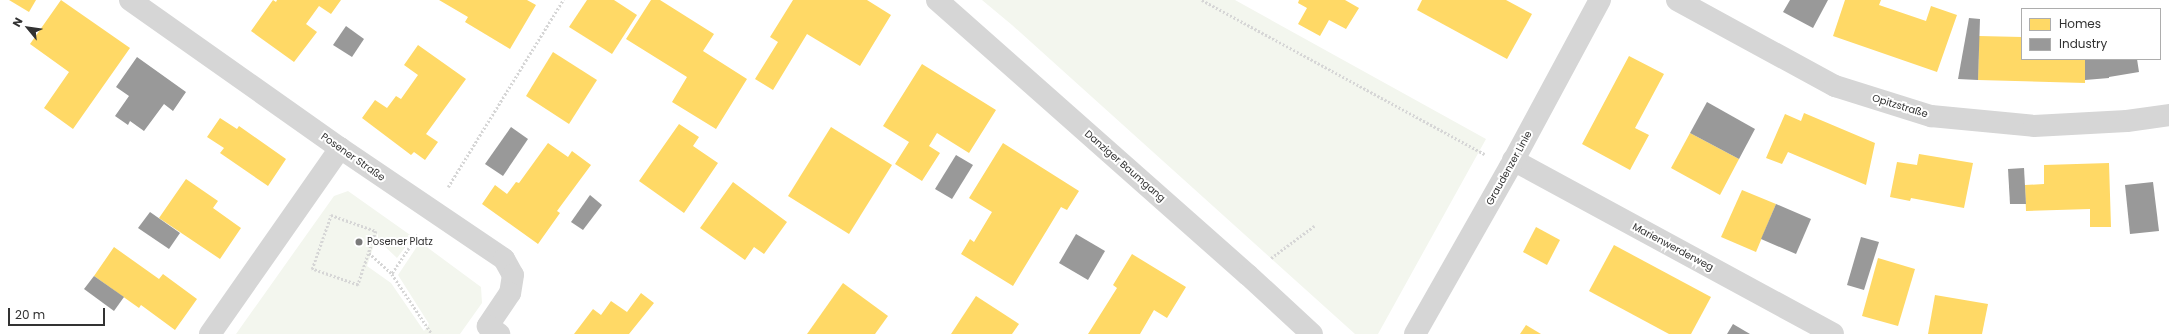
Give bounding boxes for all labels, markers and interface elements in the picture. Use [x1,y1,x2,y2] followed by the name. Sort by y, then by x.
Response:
[8,8,48,48] north arrow
[2021,8,2161,60] legend
[9,15,27,30] text: N
[2059,15,2101,32] text: Homes
[2059,35,2107,52] text: Industry
[1871,92,1929,120] street label: Opitzstraße
[1082,128,1168,204] street label: Danziger Baumgang
[1484,129,1534,207] street label: Graudenzer Linie
[319,130,387,184] street label: Posener Straße
[1630,221,1716,273] street label: Marienwerderweg
[367,236,433,248] place label: Posener Platz
[354,237,364,247] marker: Posener Platz
[10,300,107,326] scale bar
[15,306,45,323] text: 20 m

